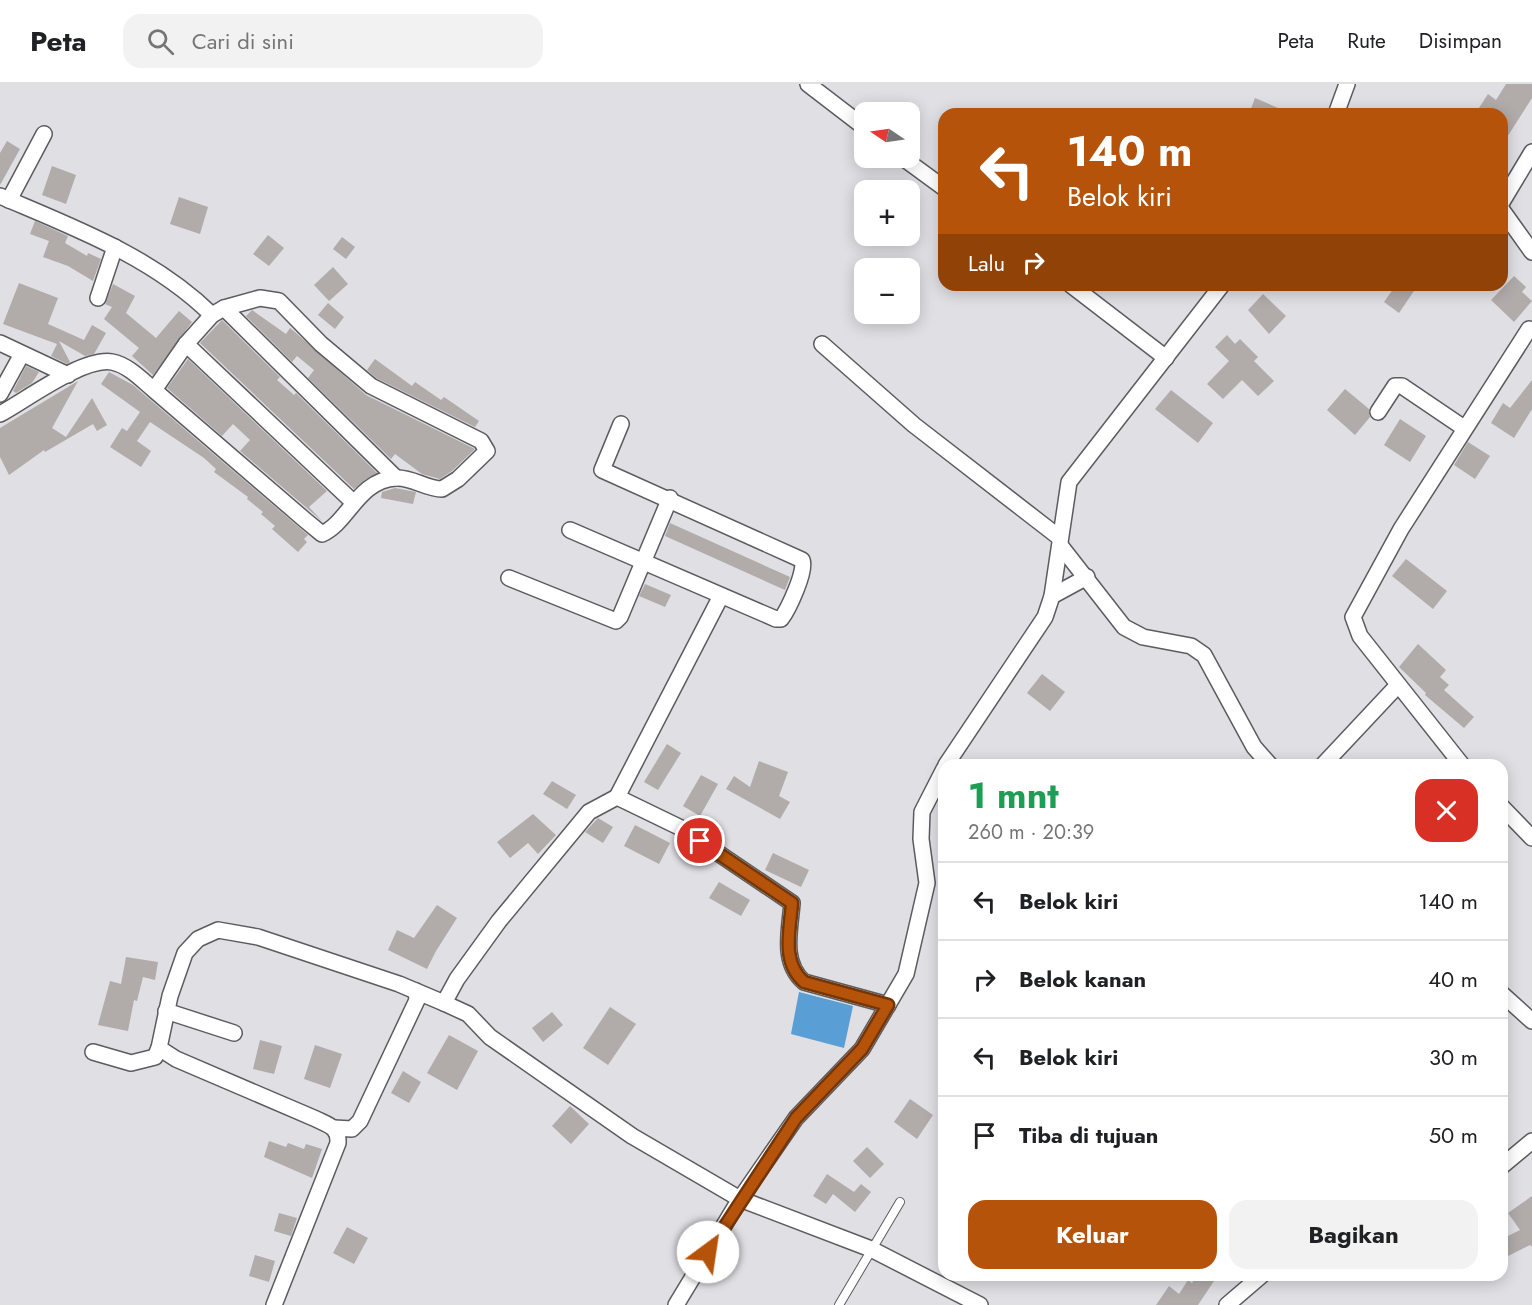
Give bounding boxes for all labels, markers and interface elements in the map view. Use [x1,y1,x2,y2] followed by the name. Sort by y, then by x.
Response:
[123,14,543,68] search box
[30,21,87,62] text: Peta
[144,25,177,58] icon: search
[192,25,294,57] text: Cari di sini
[1277,26,1314,56] text: Peta
[1347,26,1386,56] text: Rute
[1419,26,1502,56] text: Disimpan
[854,102,920,168] north arrow
[854,102,920,324] map controls
[1067,121,1193,182] text: 140 m
[968,132,1046,210] icon: left
[1067,177,1172,216] text: Belok kiri
[854,180,920,246] button: +
[1017,246,1050,279] icon: right
[968,247,1005,279] text: Lalu
[854,258,920,324] button: −
[968,769,1059,821] text: 1 mnt
[1415,779,1478,842] button: close
[674,815,725,866] pin
[968,818,1094,847] text: 260 m · 20:39
[683,824,716,857] icon: arrive
[968,885,1001,918] icon: left
[1019,885,1118,917] text: Belok kiri
[1418,885,1478,917] text: 140 m
[968,963,1001,996] icon: right
[1019,963,1146,995] text: Belok kanan
[1428,963,1478,995] text: 40 m
[968,1041,1001,1074] icon: left
[1019,1041,1118,1073] text: Belok kiri
[1429,1041,1478,1073] text: 30 m
[968,1119,1001,1152] icon: arrive
[1019,1119,1158,1151] text: Tiba di tujuan
[1429,1119,1478,1151] text: 50 m
[968,1200,1217,1269] button: Keluar
[1229,1200,1478,1269] button: Bagikan
[676,1220,740,1284] position arrow

